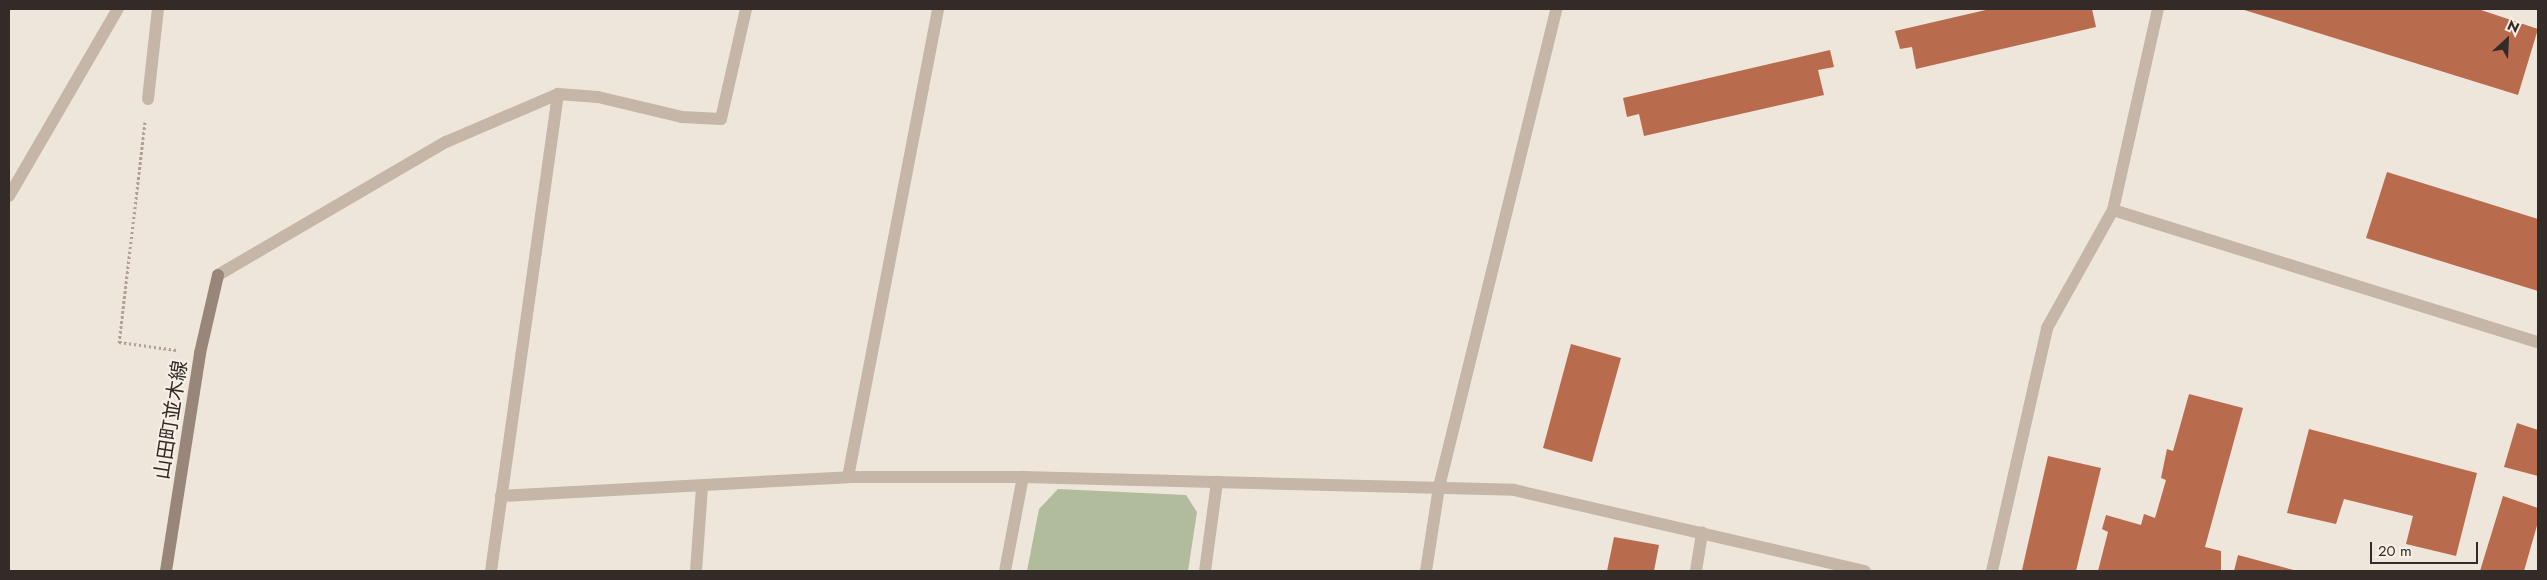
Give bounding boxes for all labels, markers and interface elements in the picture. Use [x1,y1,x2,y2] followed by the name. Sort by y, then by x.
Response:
[2482,15,2532,65] north arrow
[2504,15,2523,38] text: N
[150,359,192,481] street label: 山田町並木線
[2372,532,2480,564] scale bar
[2378,540,2412,562] text: 20 m

